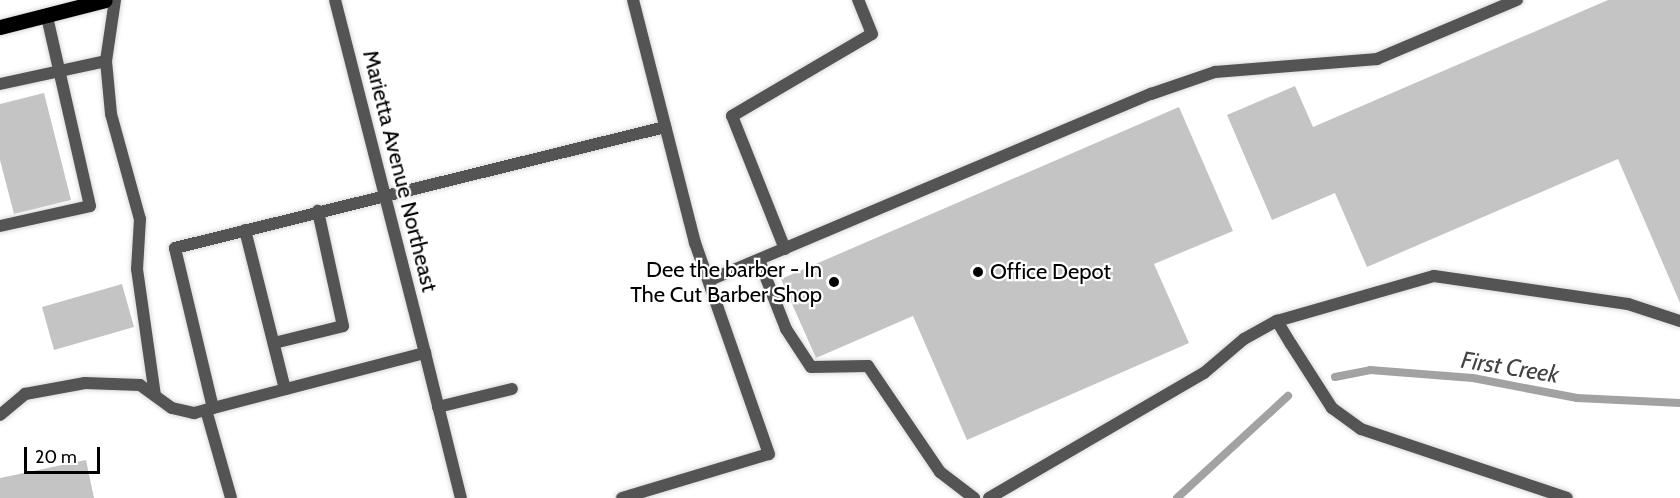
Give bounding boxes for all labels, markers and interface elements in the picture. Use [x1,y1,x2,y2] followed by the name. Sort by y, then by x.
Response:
[357,47,443,295] street label: Marietta Avenue Northeast
[630,256,822,308] place label: Dee the barber - In The Cut Barber Shop
[990,259,1111,285] place label: Office Depot
[971,265,985,279] marker: Office Depot
[827,275,841,289] marker: Dee the barber - In The Cut Barber Shop
[1459,345,1561,389] water label: First Creek
[27,435,104,473] scale bar
[35,446,77,468] text: 20 m

